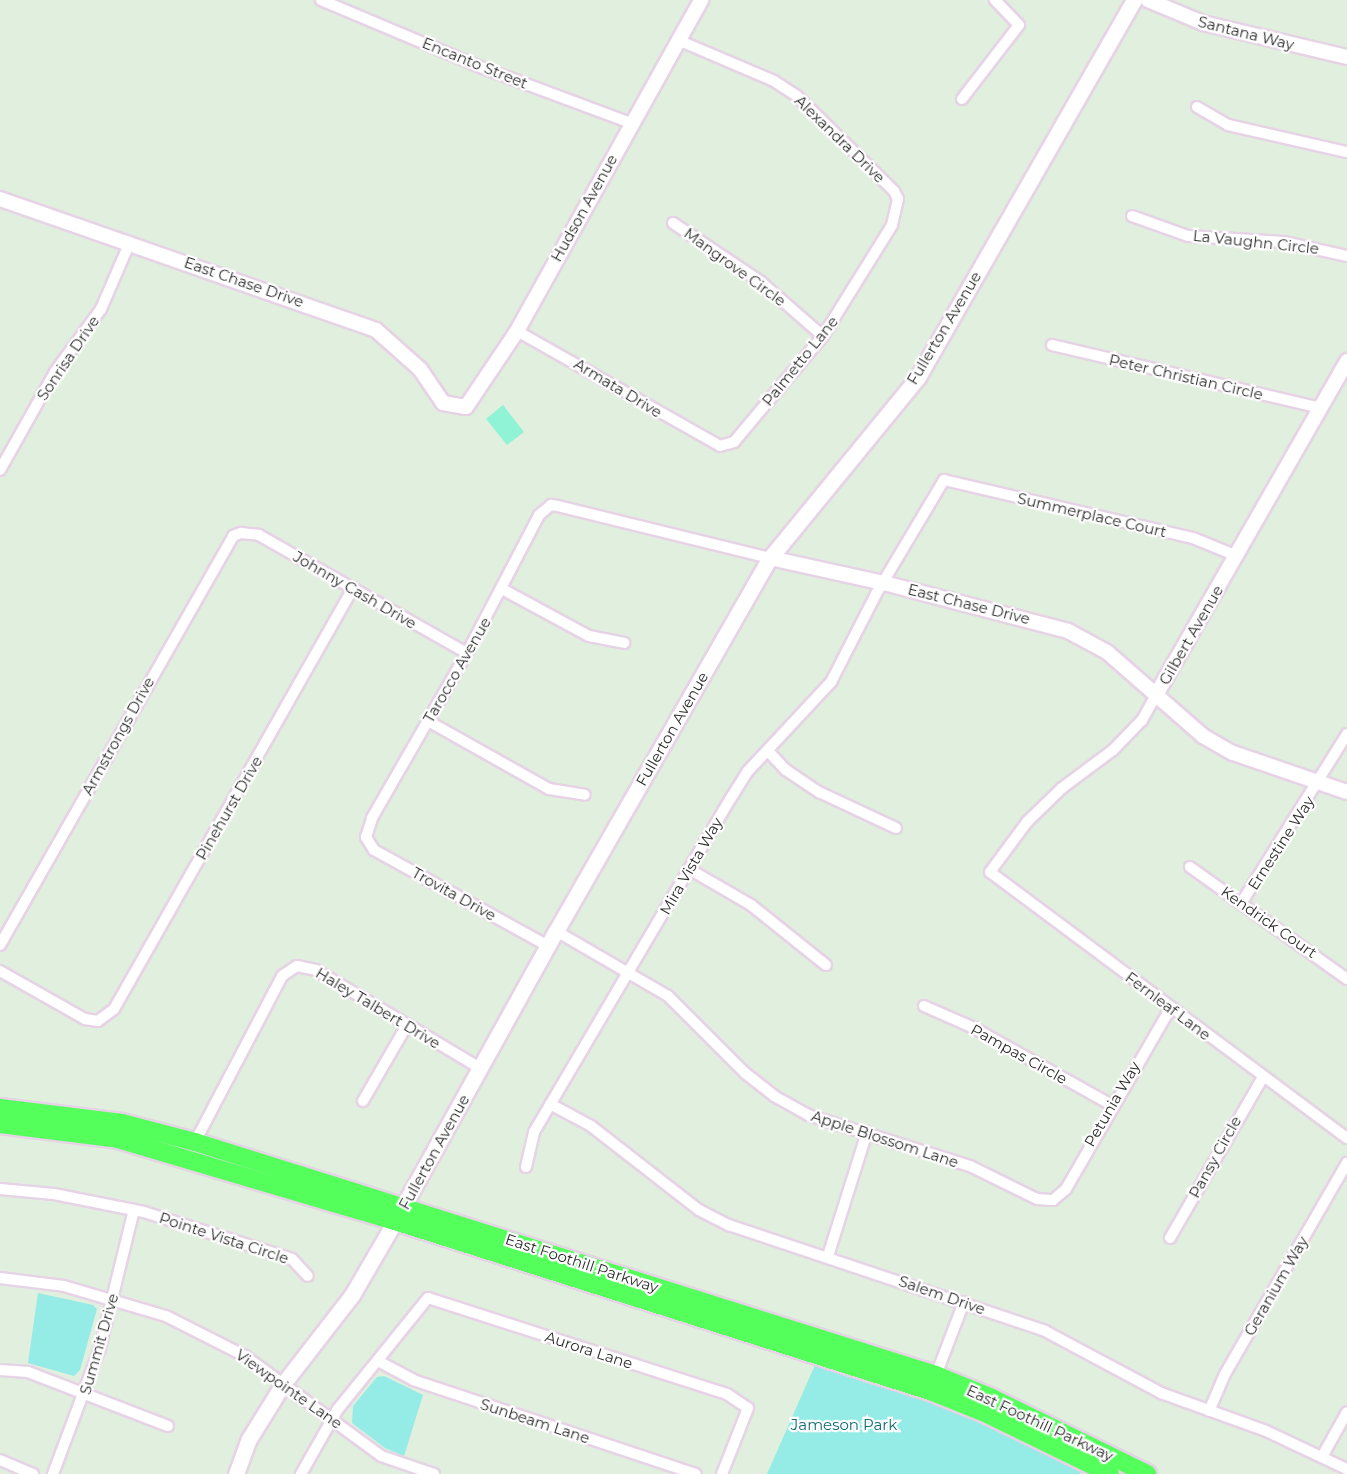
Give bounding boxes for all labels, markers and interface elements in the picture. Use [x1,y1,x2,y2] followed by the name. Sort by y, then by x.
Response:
[1196,12,1296,54] street label: Santana Way
[420,34,530,92] street label: Encanto Street
[791,91,889,187] street label: Alexandra Drive
[547,151,621,265] street label: Hudson Avenue
[681,224,789,310] street label: Mangrove Circle
[1192,226,1320,258] street label: La Vaughn Circle
[182,253,306,311] street label: East Chase Drive
[903,268,985,388] street label: Fullerton Avenue
[33,312,103,404] street label: Sonrisa Drive
[758,312,842,410] street label: Palmetto Lane
[1107,351,1265,403] street label: Peter Christian Circle
[571,355,665,421] street label: Armata Drive
[1016,489,1168,541] street label: Summerplace Court
[290,547,420,633] street label: Johnny Cash Drive
[906,580,1032,628] street label: East Chase Drive
[1155,582,1227,688] street label: Gilbert Avenue
[420,614,494,726] street label: Tarocco Avenue
[632,669,712,789] street label: Fullerton Avenue
[78,674,158,798] street label: Armstrongs Drive
[192,753,266,863] street label: Pinehurst Drive
[1244,793,1318,893] street label: Ernestine Way
[656,814,726,918] street label: Mira Vista Way
[409,864,499,924] street label: Trovita Drive
[1218,882,1320,962] street label: Kendrick Court
[313,964,443,1052] street label: Haley Talbert Drive
[1122,968,1214,1044] street label: Fernleaf Lane
[968,1020,1070,1088] street label: Pampas Circle
[1080,1058,1144,1150] street label: Petunia Way
[395,1091,473,1213] street label: Fullerton Avenue
[809,1107,961,1171] street label: Apple Blossom Lane
[1185,1113,1245,1201] street label: Pansy Circle
[157,1209,291,1267] street label: Pointe Vista Circle
[503,1230,661,1296] street label: East Foothill Parkway
[1240,1233,1312,1339] street label: Geranium Way
[896,1272,988,1318] street label: Salem Drive
[76,1291,122,1397] street label: Summit Drive
[543,1327,635,1373] street label: Aurora Lane
[232,1346,346,1432] street label: Viewpointe Lane
[964,1381,1116,1465] street label: East Foothill Parkway
[478,1395,592,1447] street label: Sunbeam Lane
[791,1416,897,1434] park label: Jameson Park

